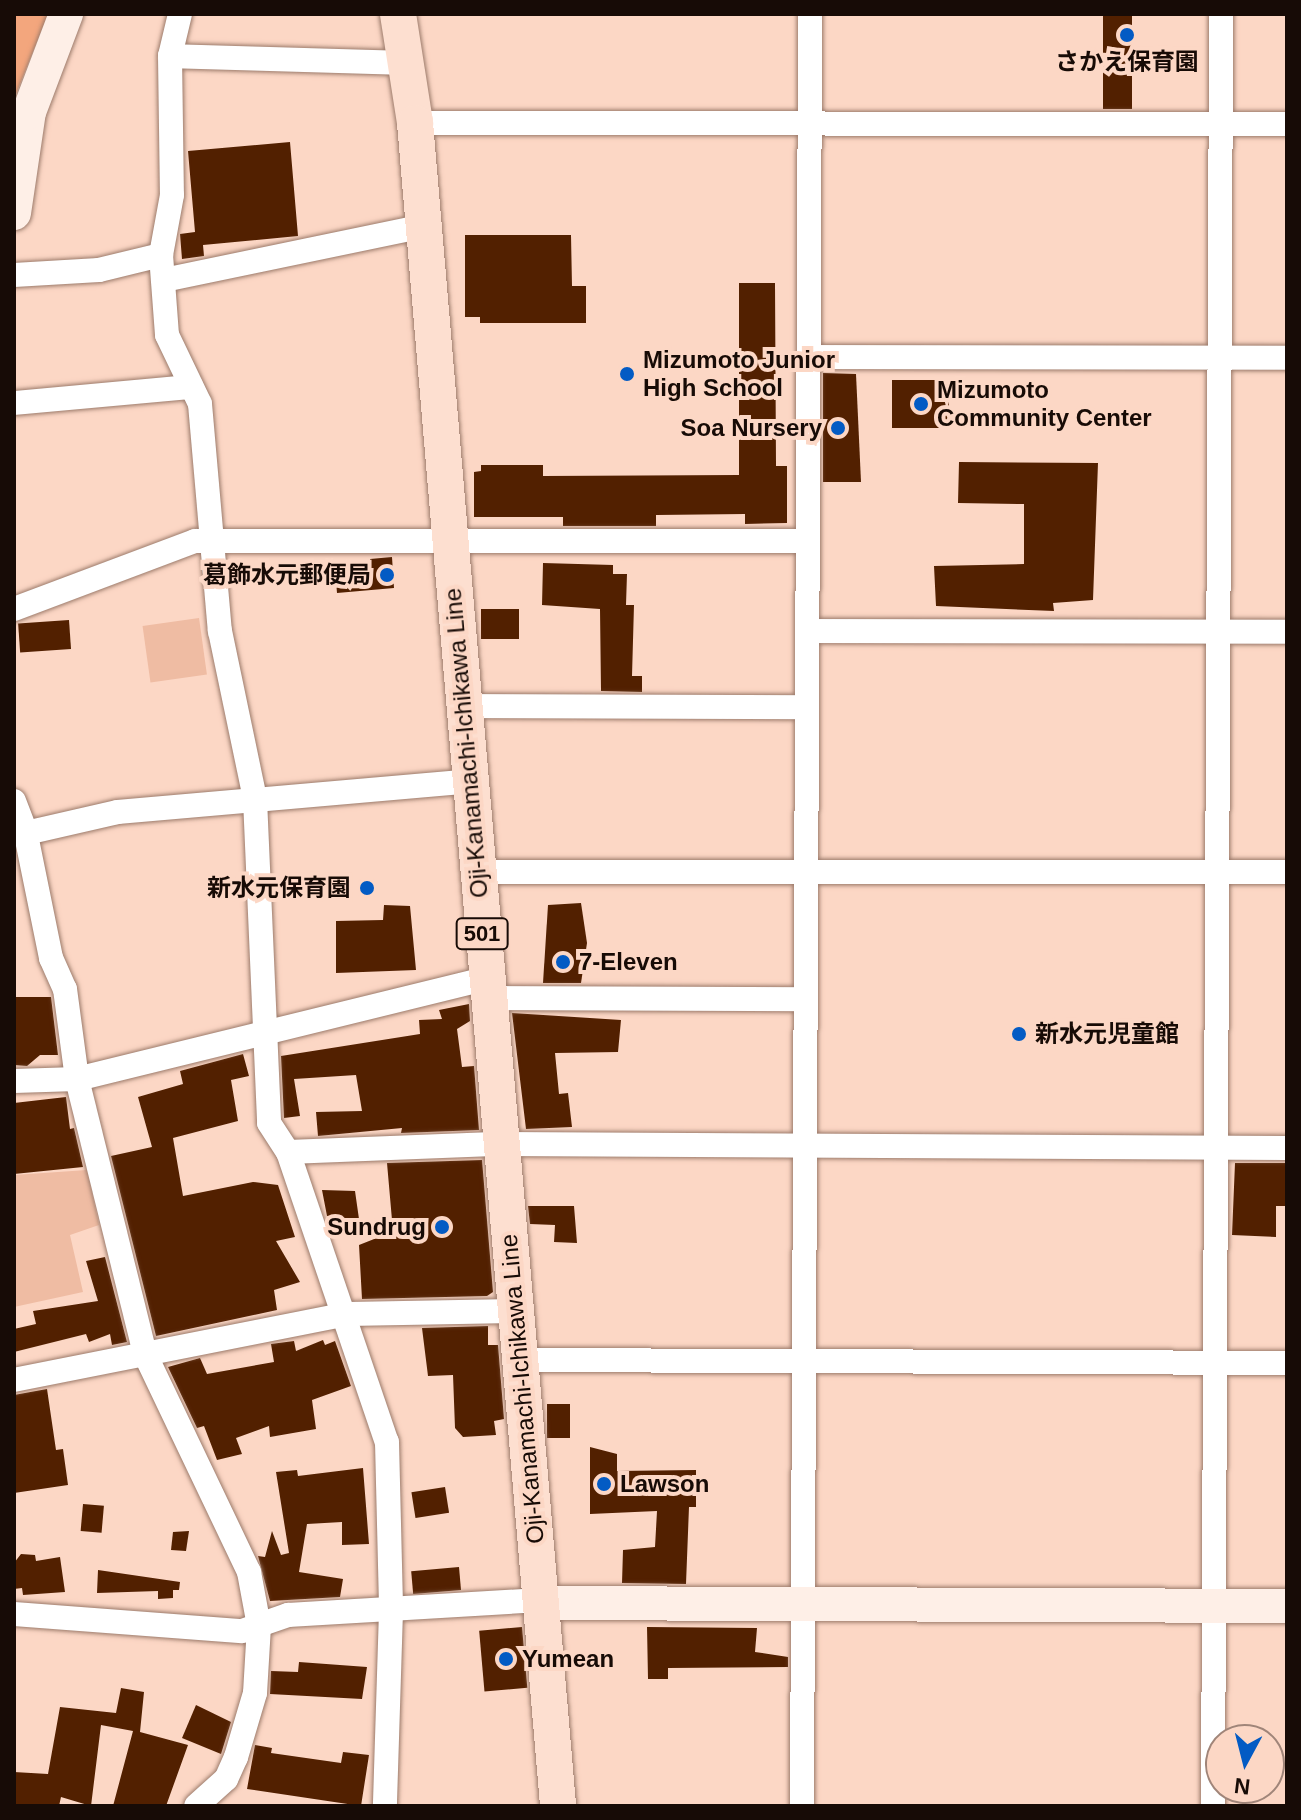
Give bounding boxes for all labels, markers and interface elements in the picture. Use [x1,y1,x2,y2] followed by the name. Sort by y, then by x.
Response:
[1118,26,1136,44] marker: さかえ保育園
[1055,48,1199,76] place label: さかえ保育園
[643,346,835,402] place label: Mizumoto Junior High School
[618,365,636,383] marker: Mizumoto Junior High School
[937,376,1152,432] place label: Mizumoto Community Center
[912,395,930,413] marker: Mizumoto Community Center
[681,414,822,442] place label: Soa Nursery
[829,419,847,437] marker: Soa Nursery
[203,561,371,589] place label: 葛飾水元郵便局
[378,566,396,584] marker: 葛飾水元郵便局
[438,587,494,899] street label: Oji-Kanamachi-Ichikawa Line
[207,874,351,902] place label: 新水元保育園
[358,879,376,897] marker: 新水元保育園
[454,916,510,952] road number: 501
[579,948,678,976] place label: 7-Eleven
[554,953,572,971] marker: 7-Eleven
[1035,1020,1179,1048] place label: 新水元児童館
[1010,1025,1028,1043] marker: 新水元児童館
[327,1213,426,1241] place label: Sundrug
[433,1218,451,1236] marker: Sundrug
[494,1233,550,1545] street label: Oji-Kanamachi-Ichikawa Line
[620,1470,709,1498] place label: Lawson
[595,1475,613,1493] marker: Lawson
[522,1645,614,1673] place label: Yumean
[497,1650,515,1668] marker: Yumean
[1205,1724,1285,1804] north arrow
[1233,1773,1252,1800] text: N

